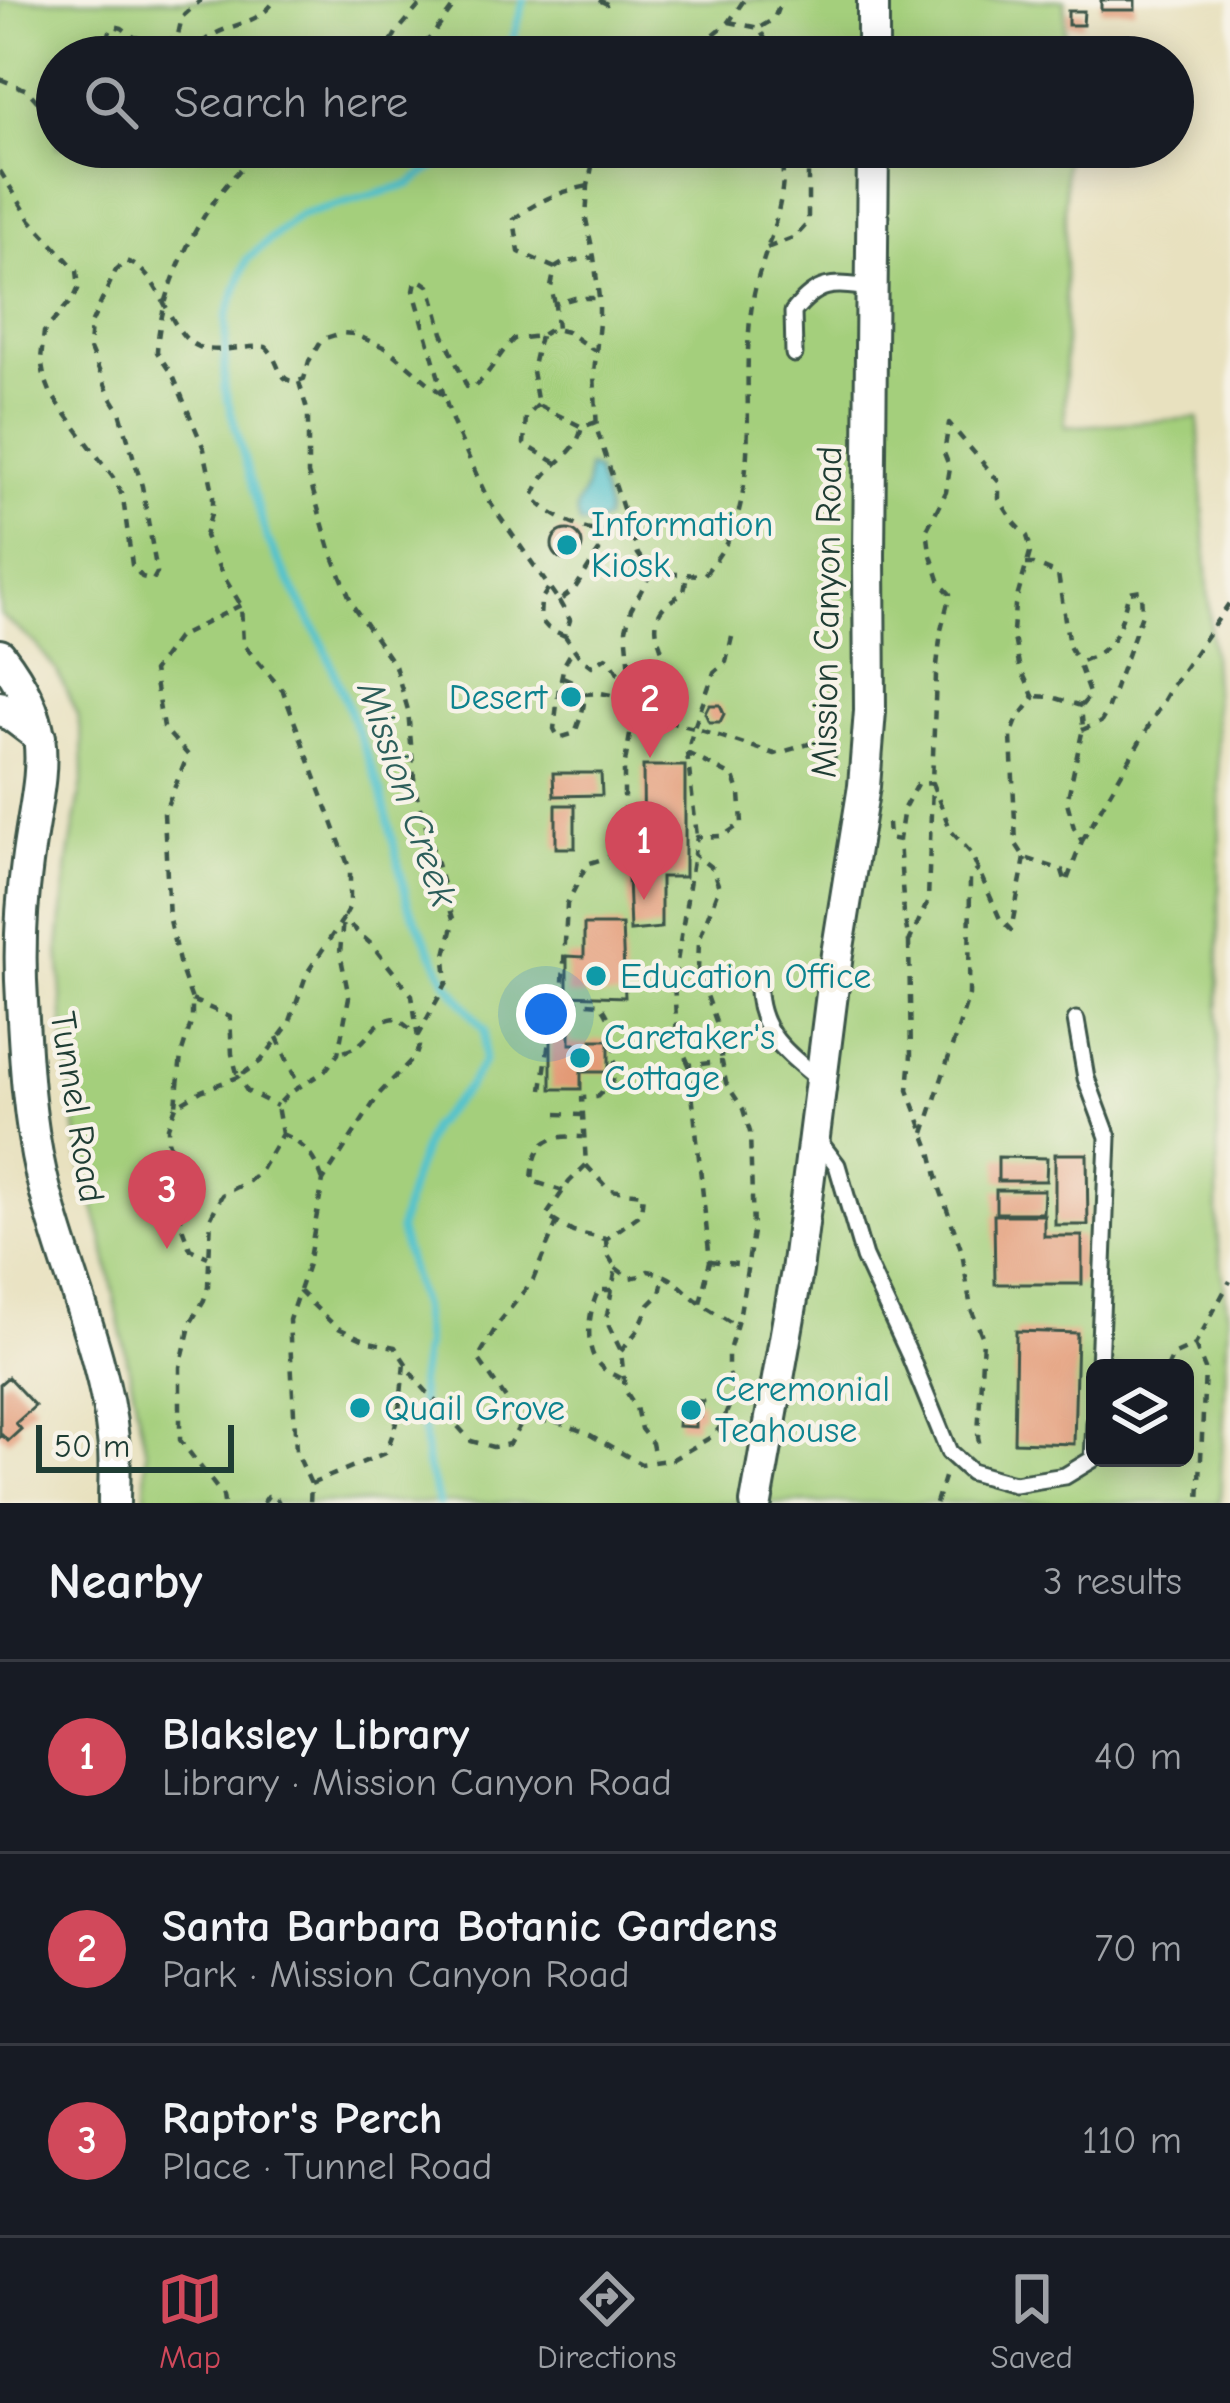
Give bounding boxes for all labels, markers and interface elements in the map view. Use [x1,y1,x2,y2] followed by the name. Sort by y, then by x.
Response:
[36,36,1194,168] search box
[78,69,144,135] icon: search
[174,76,408,128] text: Search here
[804,446,850,778] street label: Mission Canyon Road
[591,504,774,586] place label: Information Kiosk
[554,532,580,558] marker: Information Kiosk
[611,659,689,758] pin: 2
[347,675,467,913] water label: Mission Creek
[449,677,549,718] place label: Desert
[558,684,584,710] marker: Desert
[605,801,683,900] pin: 1
[620,956,871,997] place label: Education Office
[583,963,609,989] marker: Education Office
[516,984,576,1044] your location
[42,1009,112,1205] street label: Tunnel Road
[604,1017,775,1099] place label: Caretaker's Cottage
[567,1045,593,1071] marker: Caretaker's Cottage
[128,1150,206,1249] pin: 3
[1086,1359,1194,1467] map controls
[1086,1359,1194,1467] button: layers
[715,1369,890,1451] place label: Ceremonial Teahouse
[384,1388,565,1429] place label: Quail Grove
[347,1395,373,1421] marker: Quail Grove
[678,1397,704,1423] marker: Ceremonial Teahouse
[36,1419,234,1472] scale bar
[54,1427,130,1465] text: 50 m
[48,1552,202,1611] text: Nearby
[1043,1559,1182,1604] text: 3 results
[162,1708,469,1760] text: Blaksley Library
[79,1734,95,1779] text: 1
[1094,1734,1182,1779] text: 40 m
[162,1760,672,1805] text: Library · Mission Canyon Road
[162,1900,777,1952] text: Santa Barbara Botanic Gardens
[77,1926,97,1971] text: 2
[1095,1926,1182,1971] text: 70 m
[162,1952,630,1997] text: Park · Mission Canyon Road
[162,2092,443,2144] text: Raptor's Perch
[77,2118,97,2163] text: 3
[1082,2118,1182,2163] text: 110 m
[162,2144,493,2189] text: Place · Tunnel Road
[157,2266,223,2376] tab: Map
[537,2266,677,2376] tab: Directions
[991,2266,1073,2376] tab: Saved

